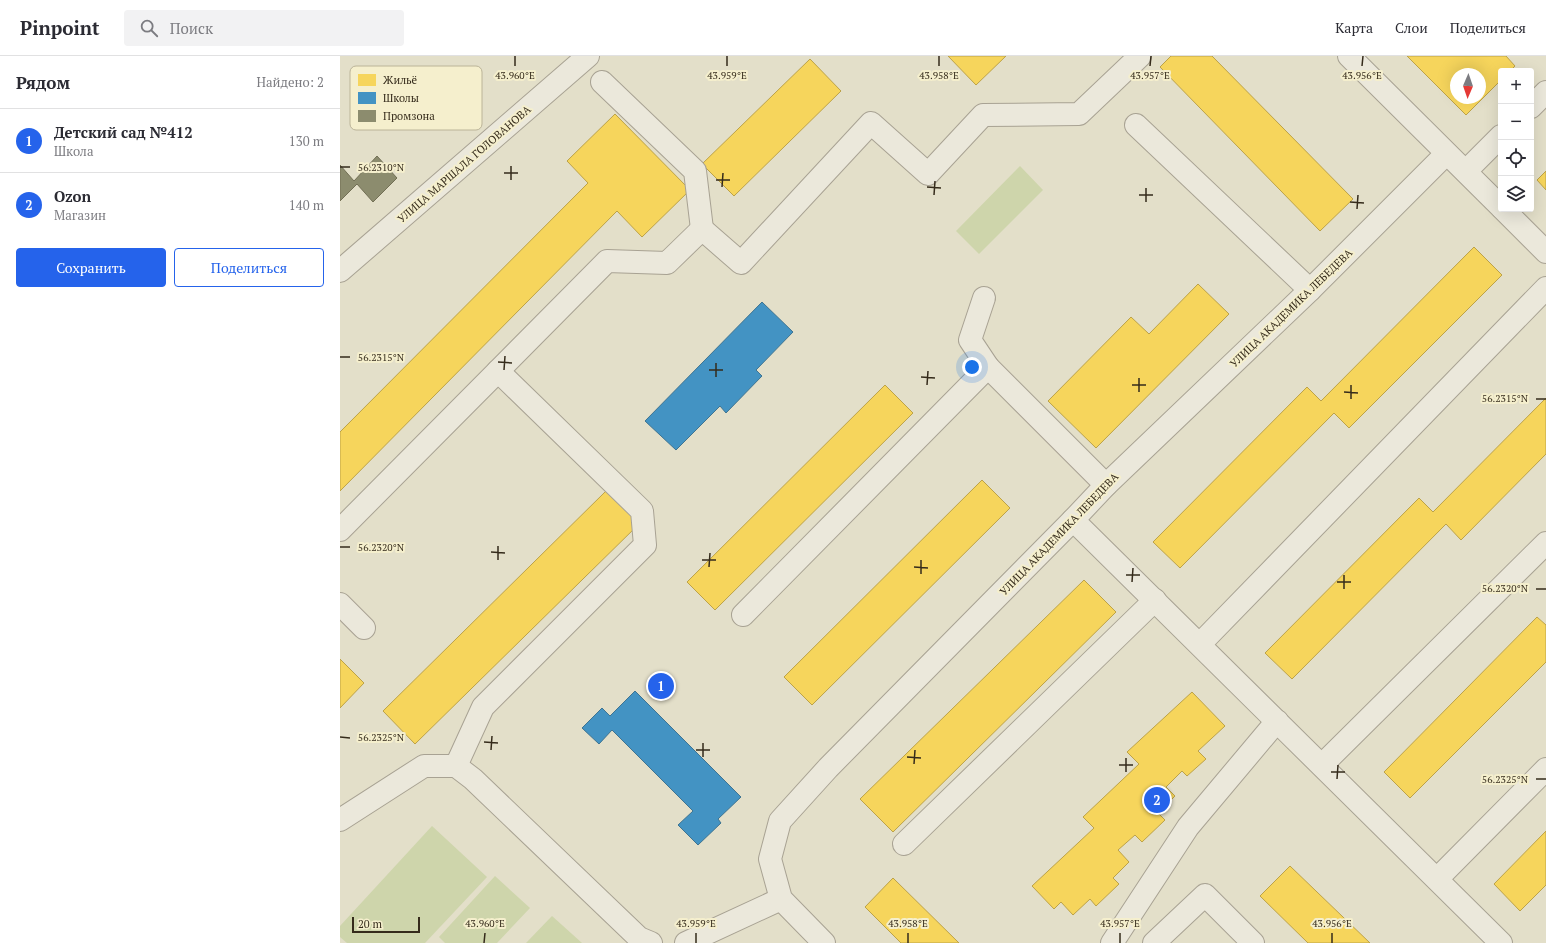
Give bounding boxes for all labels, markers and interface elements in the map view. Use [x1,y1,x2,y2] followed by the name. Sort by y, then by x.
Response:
[124,10,404,46] search box
[20,15,100,40] text: Pinpoint
[138,17,160,39] icon: search
[170,18,213,38] text: Поиск
[1335,18,1373,37] text: Карта
[1395,18,1428,37] text: Слои
[1450,18,1526,37] text: Поделиться
[350,66,482,130] legend
[1450,68,1486,104] north arrow
[1498,68,1534,212] map controls
[1498,68,1534,104] button: +
[495,69,535,82] text: 43.960°E
[707,69,747,82] text: 43.959°E
[919,69,959,82] text: 43.958°E
[1130,69,1170,82] text: 43.957°E
[1342,69,1382,82] text: 43.956°E
[16,71,70,94] text: Рядом
[257,73,324,91] text: Найдено: 2
[383,73,418,87] text: Жильё
[383,91,419,105] text: Школы
[394,102,534,226] street label: УЛИЦА МАРШАЛА ГОЛОВАНОВА
[1498,104,1534,140] button: −
[383,109,435,123] text: Промзона
[54,122,193,142] text: Детский сад №412
[25,132,33,150] text: 1
[289,132,324,150] text: 130 m
[1498,140,1534,176] button: locate
[54,142,93,160] text: Школа
[358,161,405,174] text: 56.2310°N
[1498,176,1534,212] button: layers
[54,186,91,206] text: Ozon
[25,196,33,214] text: 2
[289,196,324,214] text: 140 m
[54,206,106,224] text: Магазин
[1227,245,1356,370] street label: УЛИЦА АКАДЕМИКА ЛЕБЕДЕВА
[16,248,166,287] button: Сохранить
[174,248,324,287] button: Поделиться
[358,351,405,364] text: 56.2315°N
[962,357,982,377] your location
[1482,392,1529,405] text: 56.2315°N
[997,469,1122,598] street label: УЛИЦА АКАДЕМИКА ЛЕБЕДЕВА
[358,541,405,554] text: 56.2320°N
[1482,582,1529,595] text: 56.2320°N
[648,671,674,701] pin: 1
[358,731,405,744] text: 56.2325°N
[1482,773,1529,786] text: 56.2325°N
[1144,785,1170,815] pin: 2
[352,915,420,934] scale bar
[358,917,382,931] text: 20 m
[465,917,505,930] text: 43.960°E
[676,917,716,930] text: 43.959°E
[888,917,928,930] text: 43.958°E
[1100,917,1140,930] text: 43.957°E
[1312,917,1352,930] text: 43.956°E

